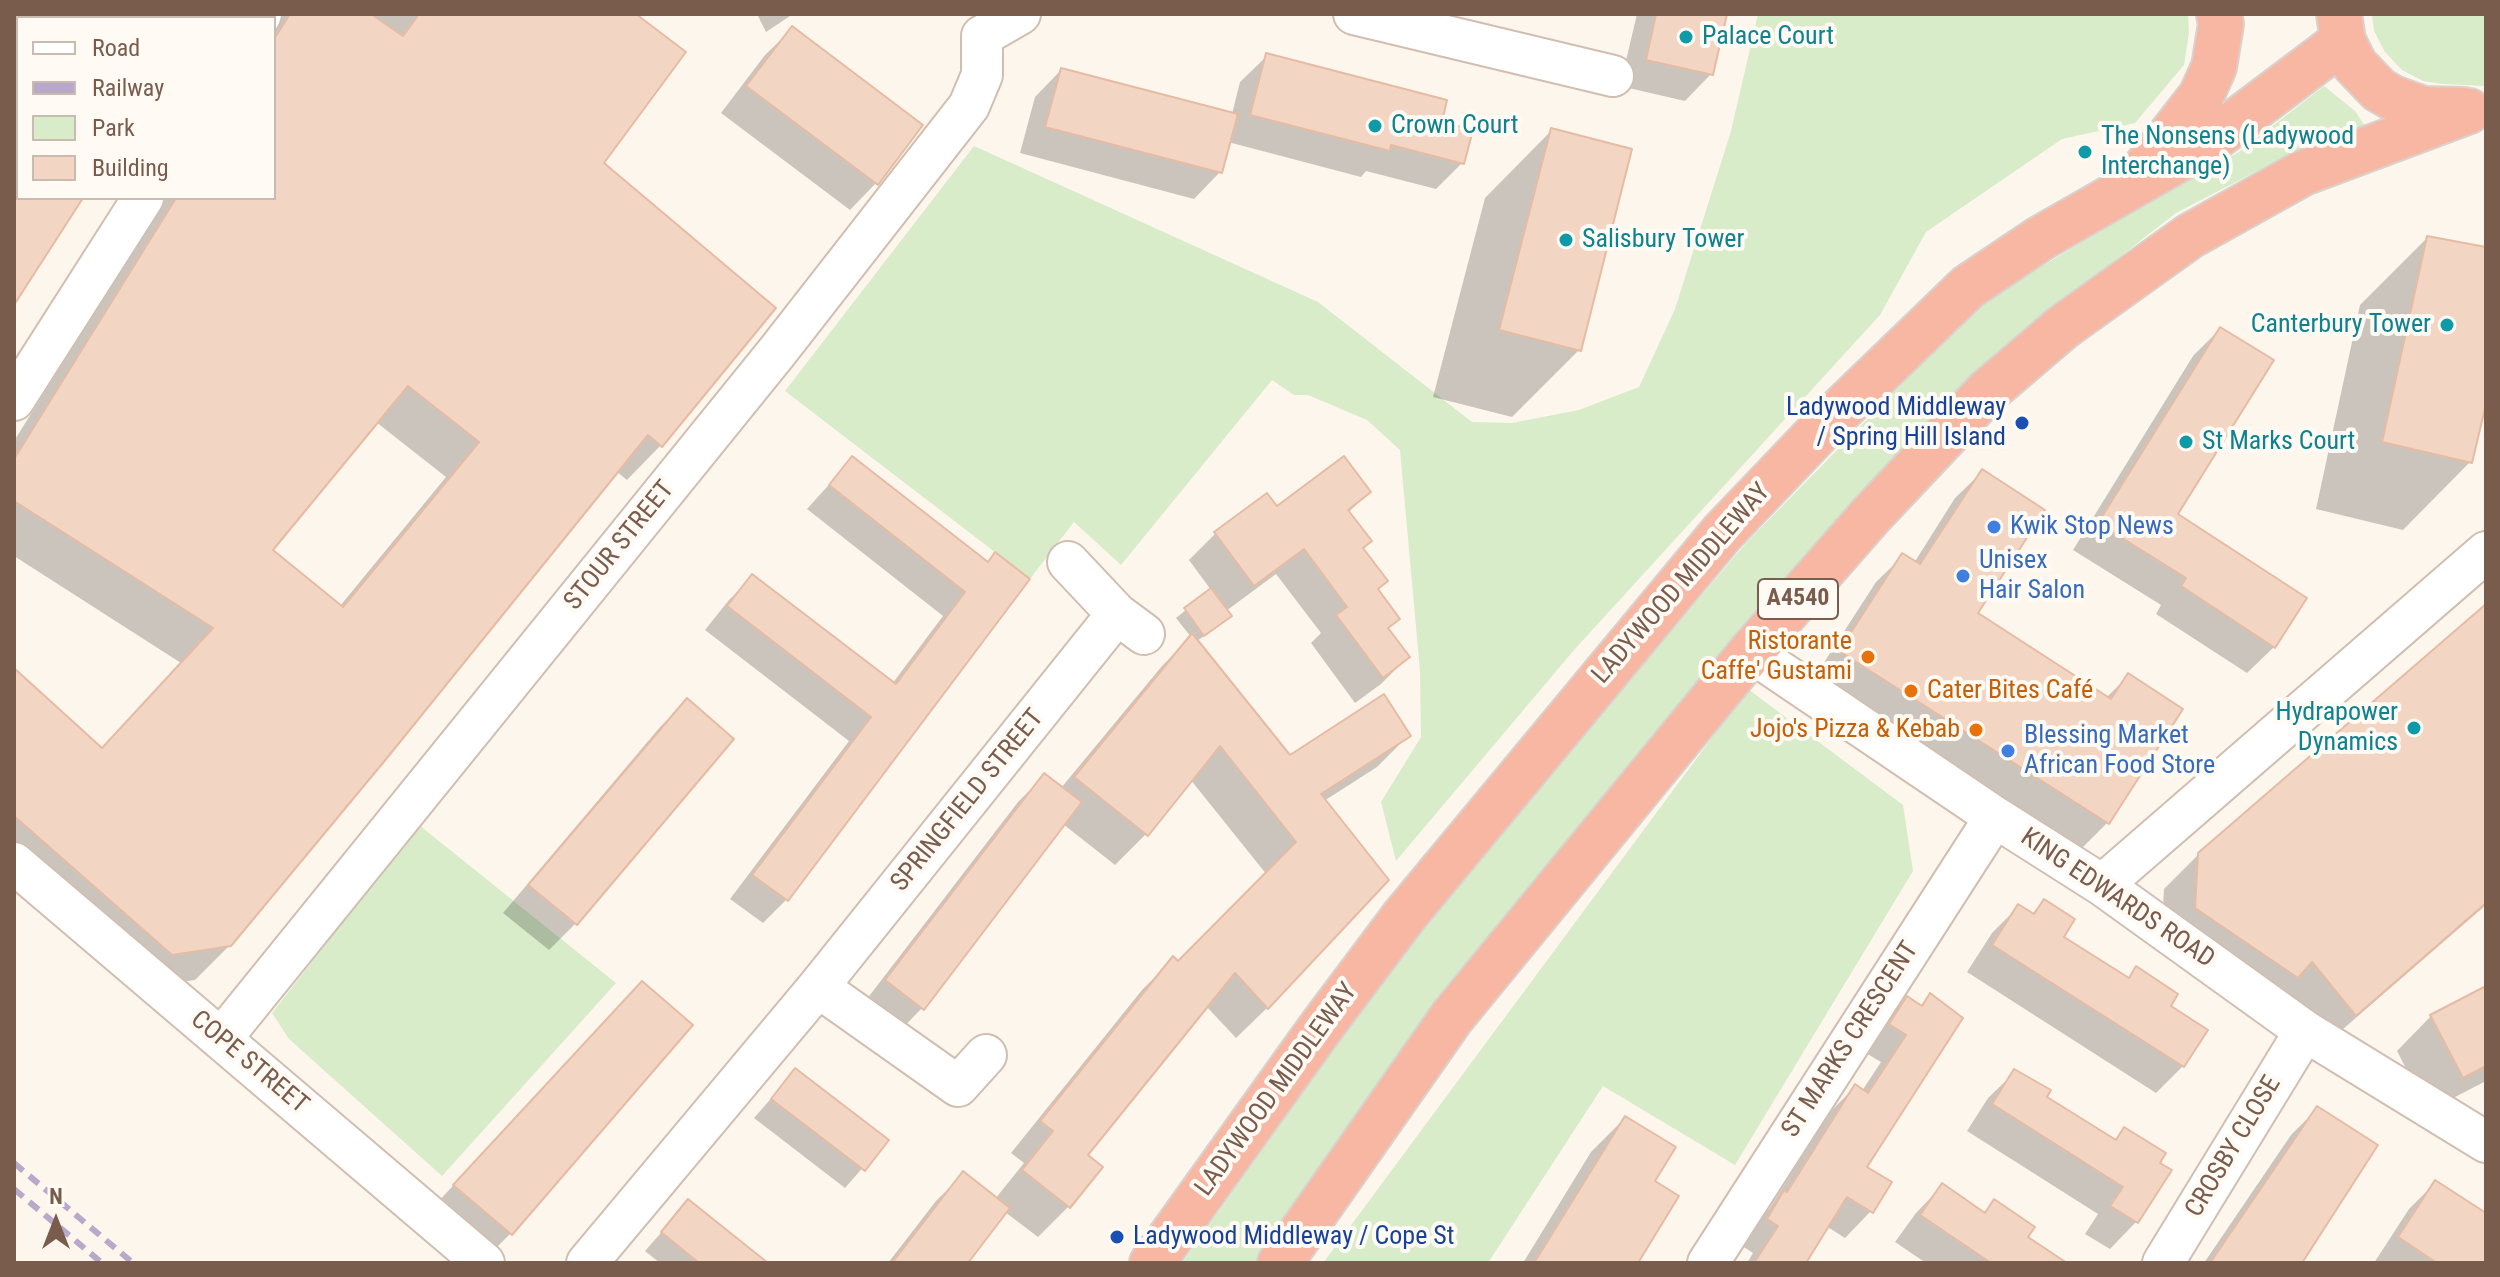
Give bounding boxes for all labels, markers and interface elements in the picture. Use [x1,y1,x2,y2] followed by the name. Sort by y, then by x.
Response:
[16,16,276,200] legend
[1702,21,1834,53] place label: Palace Court
[1677,28,1695,46] marker: Palace Court
[92,34,140,62] text: Road
[92,74,164,102] text: Railway
[1391,110,1519,142] place label: Crown Court
[92,114,135,142] text: Park
[1366,117,1384,135] marker: Crown Court
[2101,121,2354,182] place label: The Nonsens (Ladywood Interchange)
[2076,143,2094,161] marker: The Nonsens (Ladywood Interchange)
[92,154,169,182] text: Building
[1582,224,1744,256] place label: Salisbury Tower
[1557,231,1575,249] marker: Salisbury Tower
[2251,309,2431,341] place label: Canterbury Tower
[2438,316,2456,334] marker: Canterbury Tower
[1786,392,2006,454] place label: Ladywood Middleway / Spring Hill Island
[2013,414,2031,432] marker: Ladywood Middleway / Spring Hill Island
[2202,426,2355,458] place label: St Marks Court
[2177,433,2195,451] marker: St Marks Court
[558,475,682,617] street label: STOUR STREET
[1586,477,1778,691] street label: LADYWOOD MIDDLEWAY
[2010,511,2174,543] place label: Kwik Stop News
[1985,518,2003,536] marker: Kwik Stop News
[1979,545,2085,606] place label: Unisex Hair Salon
[1954,567,1972,585] marker: Unisex Hair Salon
[1758,579,1838,619] road number: A4540
[1701,626,1852,688] place label: Ristorante Caffe' Gustami
[1859,648,1877,666] marker: Ristorante Caffe' Gustami
[1927,675,2093,707] place label: Cater Bites Café
[1902,682,1920,700] marker: Cater Bites Café
[2276,697,2398,758] place label: Hydrapower Dynamics
[885,704,1051,898] street label: SPRINGFIELD STREET
[1750,714,1960,746] place label: Jojo's Pizza & Kebab
[2405,719,2423,737] marker: Hydrapower Dynamics
[2024,720,2215,782] place label: Blessing Market African Food Store
[1967,721,1985,739] marker: Jojo's Pizza & Kebab
[1999,742,2017,760] marker: Blessing Market African Food Store
[2014,823,2220,975] street label: KING EDWARDS ROAD
[1776,936,1926,1144] street label: ST MARKS CRESCENT
[1189,978,1365,1202] street label: LADYWOOD MIDDLEWAY
[184,1005,314,1121] street label: COPE STREET
[2180,1071,2288,1223] street label: CROSBY CLOSE
[16,1181,96,1261] north arrow
[49,1184,63,1209] text: N
[1133,1221,1454,1253] place label: Ladywood Middleway / Cope St
[1108,1228,1126,1246] marker: Ladywood Middleway / Cope St

